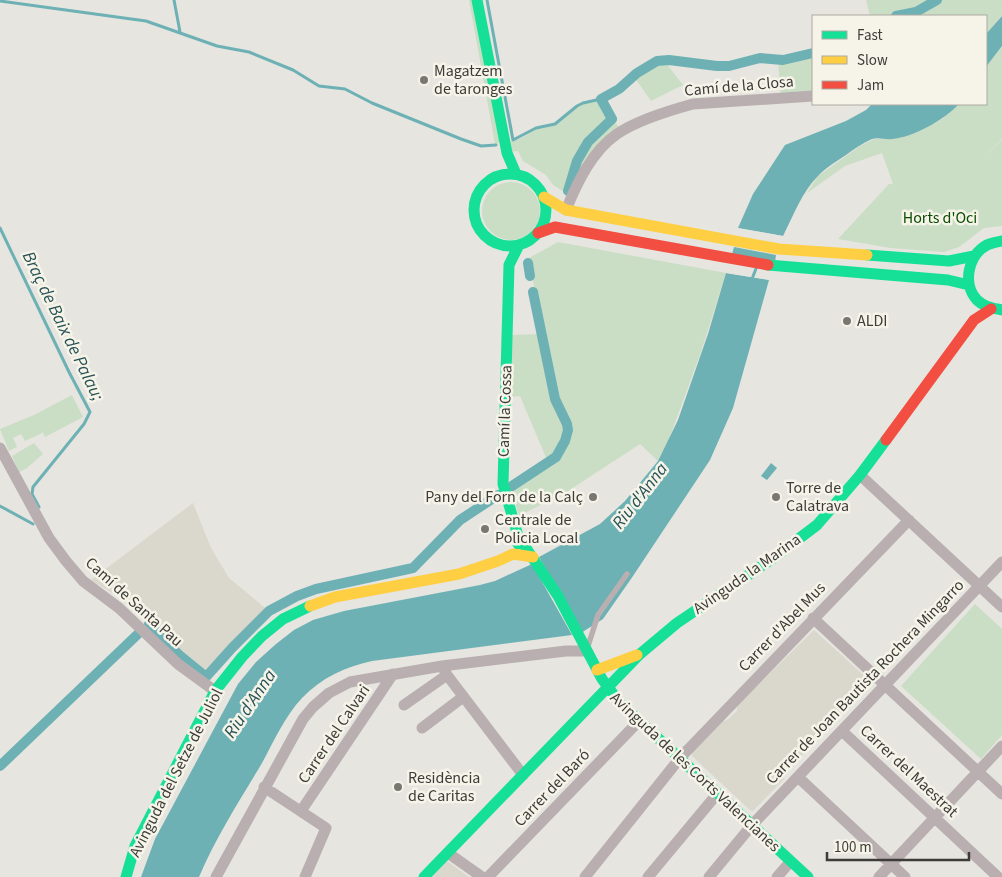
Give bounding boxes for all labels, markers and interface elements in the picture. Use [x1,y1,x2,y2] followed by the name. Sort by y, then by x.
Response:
[812,15,987,105] legend
[857,25,883,46] text: Fast
[857,50,888,71] text: Slow
[434,60,513,100] place label: Magatzem de taronges
[683,70,795,102] street label: Camí de la Closa
[418,74,430,86] marker: Magatzem de taronges
[857,75,884,96] text: Jam
[903,207,977,229] park label: Horts d'Oci
[16,247,110,405] water label: Braç de Baix de Palau;
[857,310,888,332] place label: ALDI
[841,315,853,327] marker: ALDI
[492,365,518,457] street label: Camí la Cossa
[606,457,674,534] water label: Riu d'Anna
[786,477,849,517] place label: Torre de Calatrava
[425,486,583,508] place label: Pany del Forn de la Calç
[587,491,599,503] marker: Pany del Forn de la Calç
[770,491,782,503] marker: Torre de Calatrava
[495,509,578,549] place label: Centrale de Policia Local
[479,523,491,535] marker: Centrale de Policia Local
[689,529,805,619] street label: Avinguda la Marina
[80,552,188,652] street label: Camí de Santa Pau
[761,575,969,789] street label: Carrer de Joan Bautista Rochera Mingarro
[734,577,831,677] street label: Carrer d'Abel Mus
[218,664,282,743] water label: Riu d'Anna
[293,680,375,788] street label: Carrer del Calvari
[124,685,228,861] street label: Avinguda del Setze de Juliol
[605,687,785,857] street label: Avinguda de les Corts Valencianes
[855,720,963,823] street label: Carrer del Maestrat
[509,744,595,832] street label: Carrer del Baró
[408,767,480,807] place label: Residència de Caritas
[392,781,404,793] marker: Residència de Caritas
[827,830,970,862] scale bar
[834,837,872,858] text: 100 m

